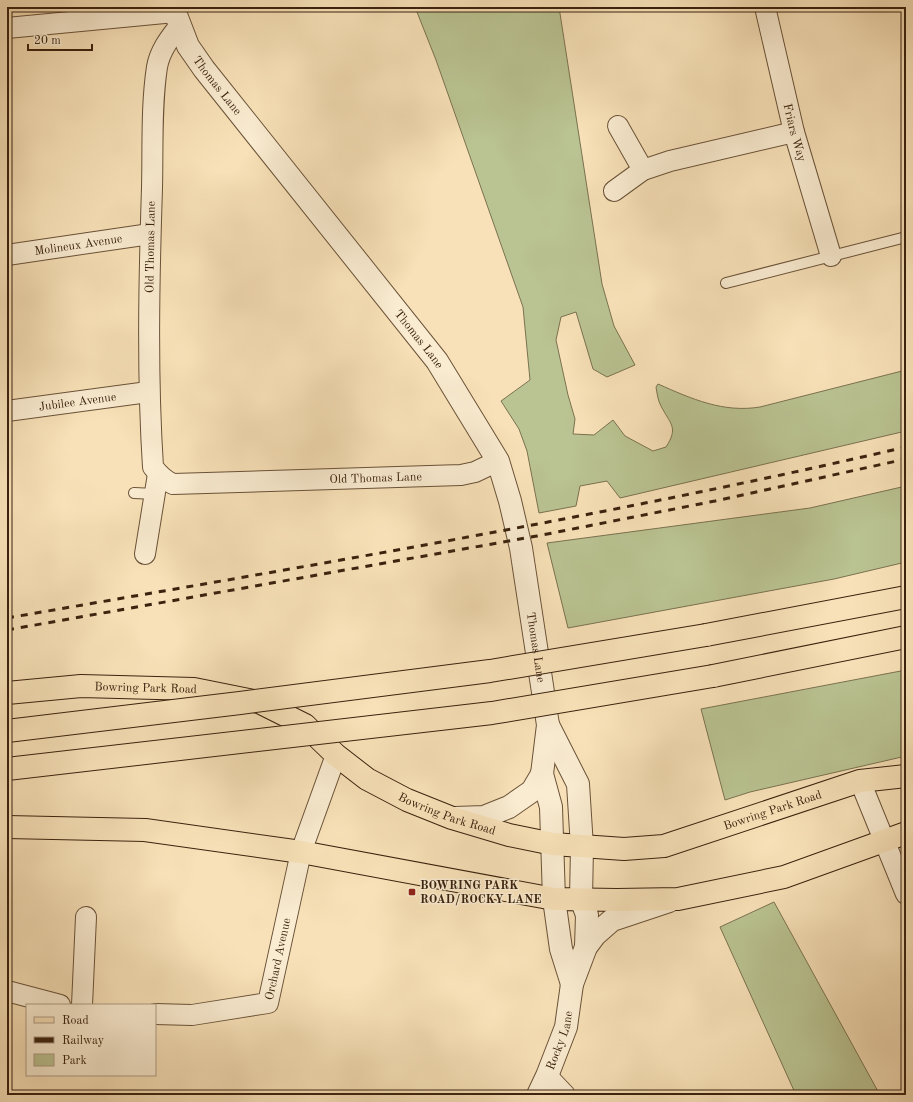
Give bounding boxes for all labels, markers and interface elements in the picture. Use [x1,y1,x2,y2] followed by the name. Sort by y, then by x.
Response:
[28,26,92,52] scale bar
[34,35,61,47] text: 20 m
[190,54,244,118] street label: Thomas Lane
[781,102,808,164] street label: Friars Way
[144,200,158,293] street label: Old Thomas Lane
[34,233,124,258] street label: Molineux Avenue
[392,308,445,371] street label: Thomas Lane
[38,391,117,414] street label: Jubilee Avenue
[329,471,423,486] street label: Old Thomas Lane
[524,611,547,684] street label: Thomas Lane
[94,681,197,696] street label: Bowring Park Road
[722,789,823,833] street label: Bowring Park Road
[396,791,497,838] street label: Bowring Park Road
[420,880,542,906] place label: BOWRING PARK ROAD/ROCKY LANE
[407,887,417,897] marker: BOWRING PARK ROAD/ROCKY LANE
[264,917,293,1001] street label: Orchard Avenue
[26,1004,156,1076] legend
[545,1010,575,1072] street label: Rocky Lane
[62,1015,89,1027] text: Road
[62,1035,105,1047] text: Railway
[62,1055,87,1067] text: Park

